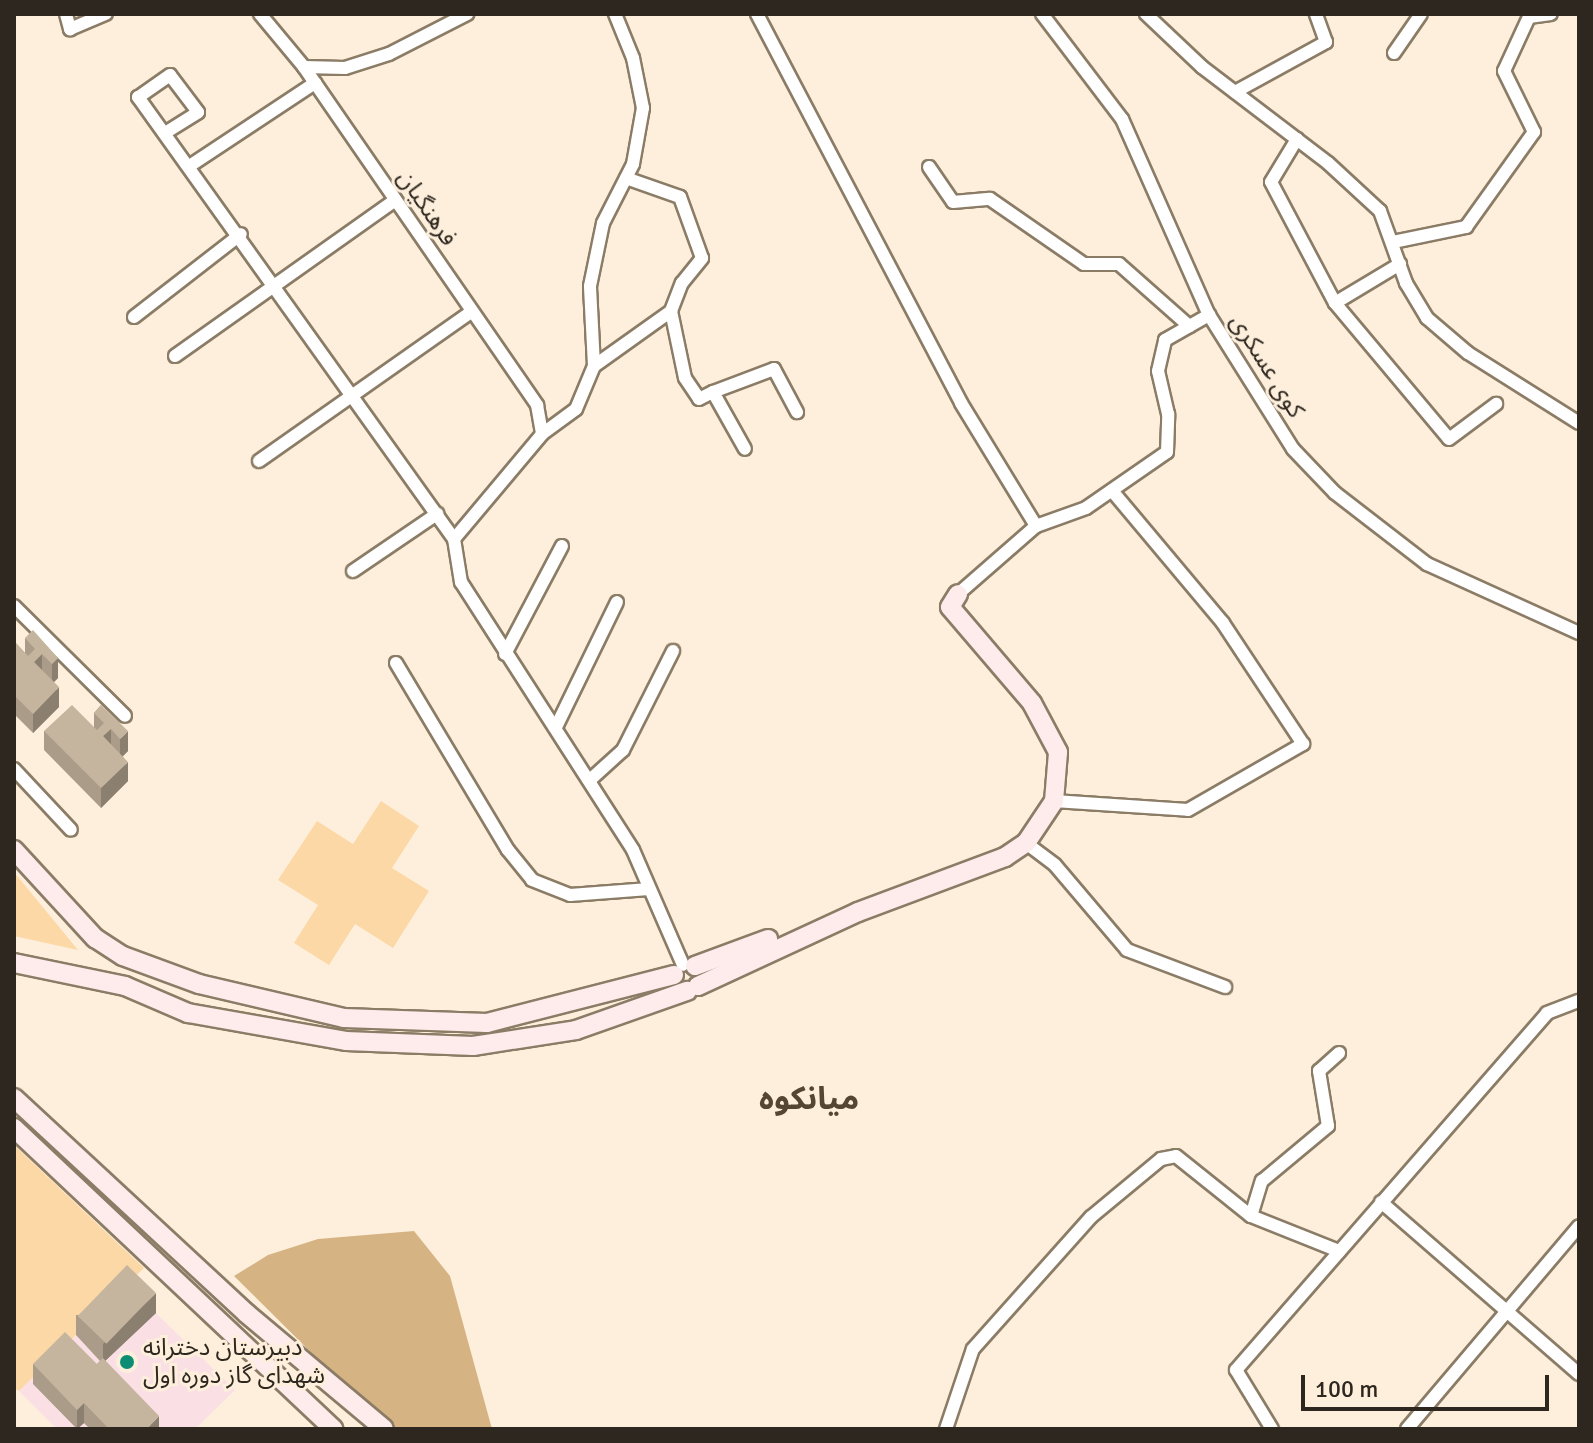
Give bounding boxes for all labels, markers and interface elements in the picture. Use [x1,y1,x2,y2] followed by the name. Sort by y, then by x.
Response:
[391,164,463,252] street label: فرهنگیان
[1224,309,1310,423] street label: کوی عسکری
[759,1080,859,1118] district label: میانکوه
[143,1334,325,1390] place label: دبیرستان دخترانه شهدای گاز دوره اول
[118,1353,136,1371] marker: دبیرستان دخترانه شهدای گاز دوره اول
[1305,1359,1553,1409] scale bar
[1315,1374,1378,1404] text: 100 m

